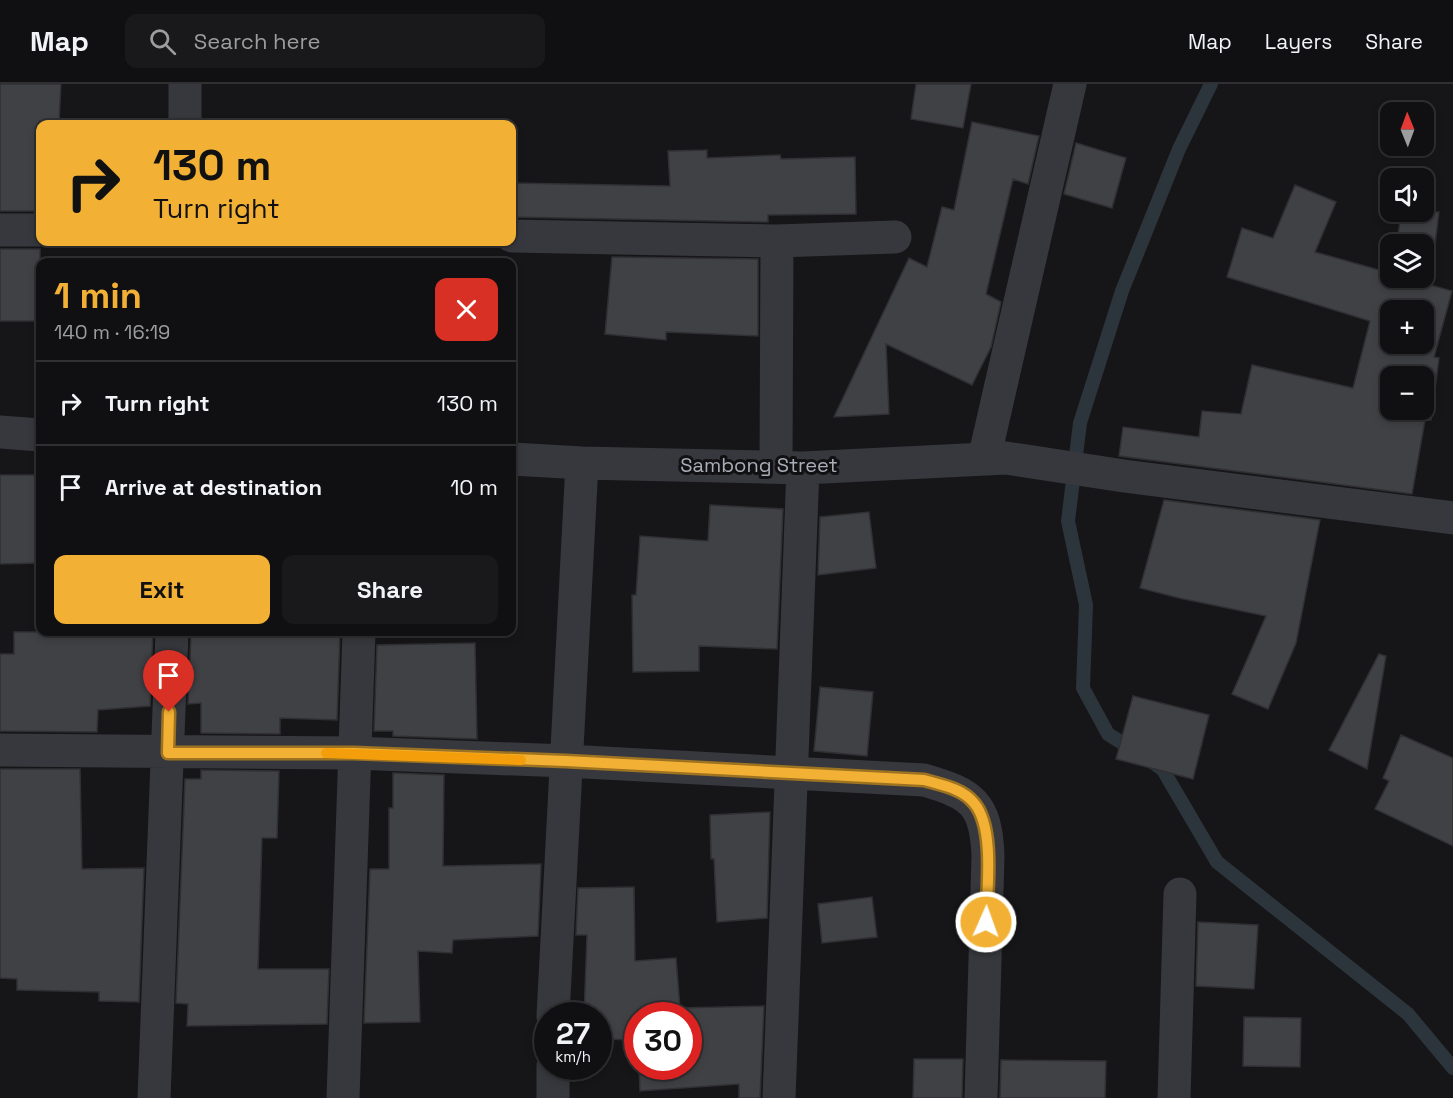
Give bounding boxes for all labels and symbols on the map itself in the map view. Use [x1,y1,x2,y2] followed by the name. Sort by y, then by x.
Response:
[1380,102,1434,156] north arrow
[680,452,838,478] street label: Sambong Street
[143,650,194,712] pin
[954,890,1018,954] position arrow
[624,1002,702,1080] speed limit sign: 30

